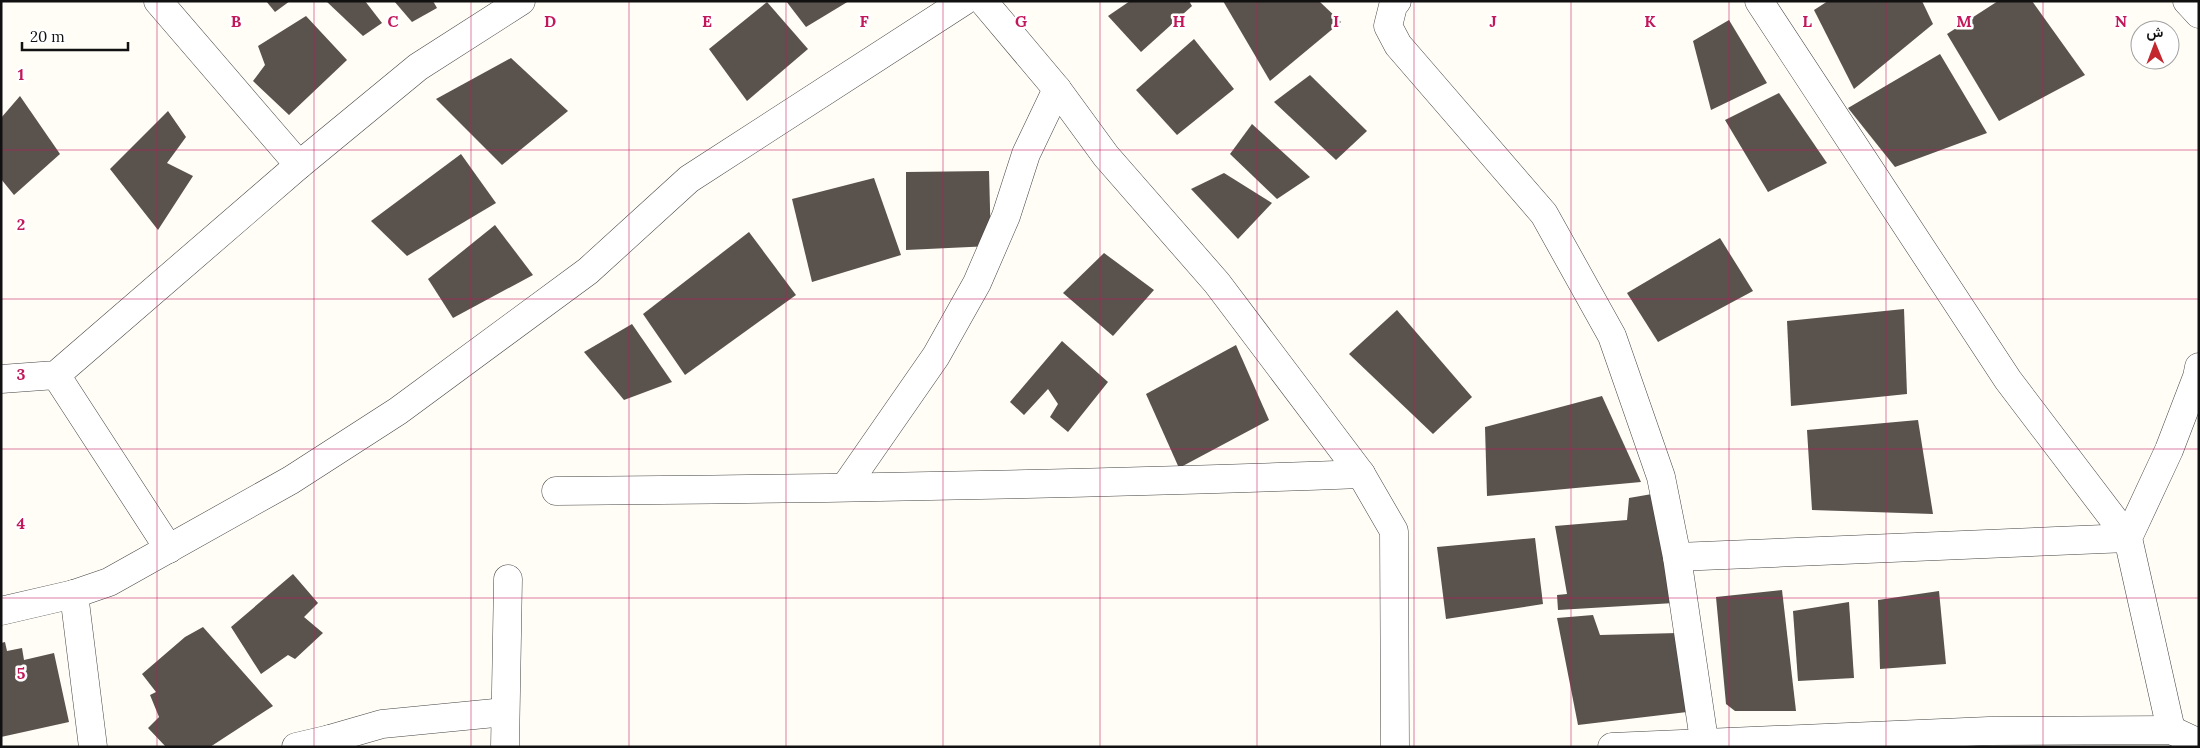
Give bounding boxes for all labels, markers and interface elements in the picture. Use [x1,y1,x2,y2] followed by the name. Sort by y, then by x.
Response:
[231,11,242,31] text: B
[387,11,399,31] text: C
[544,11,556,31] text: D
[702,11,712,31] text: E
[859,11,869,31] text: F
[1015,11,1027,31] text: G
[1173,11,1186,31] text: H
[1333,11,1339,31] text: I
[1489,11,1497,31] text: J
[1644,11,1656,31] text: K
[1802,11,1812,31] text: L
[1956,11,1972,31] text: M
[2115,11,2127,31] text: N
[22,20,129,52] scale bar
[2130,20,2180,70] north arrow
[2146,23,2164,41] text: ش
[30,27,65,46] text: 20 m
[18,64,24,84] text: 1
[17,214,25,234] text: 2
[17,364,26,384] text: 3
[17,513,26,533] text: 4
[17,663,26,683] text: 5

